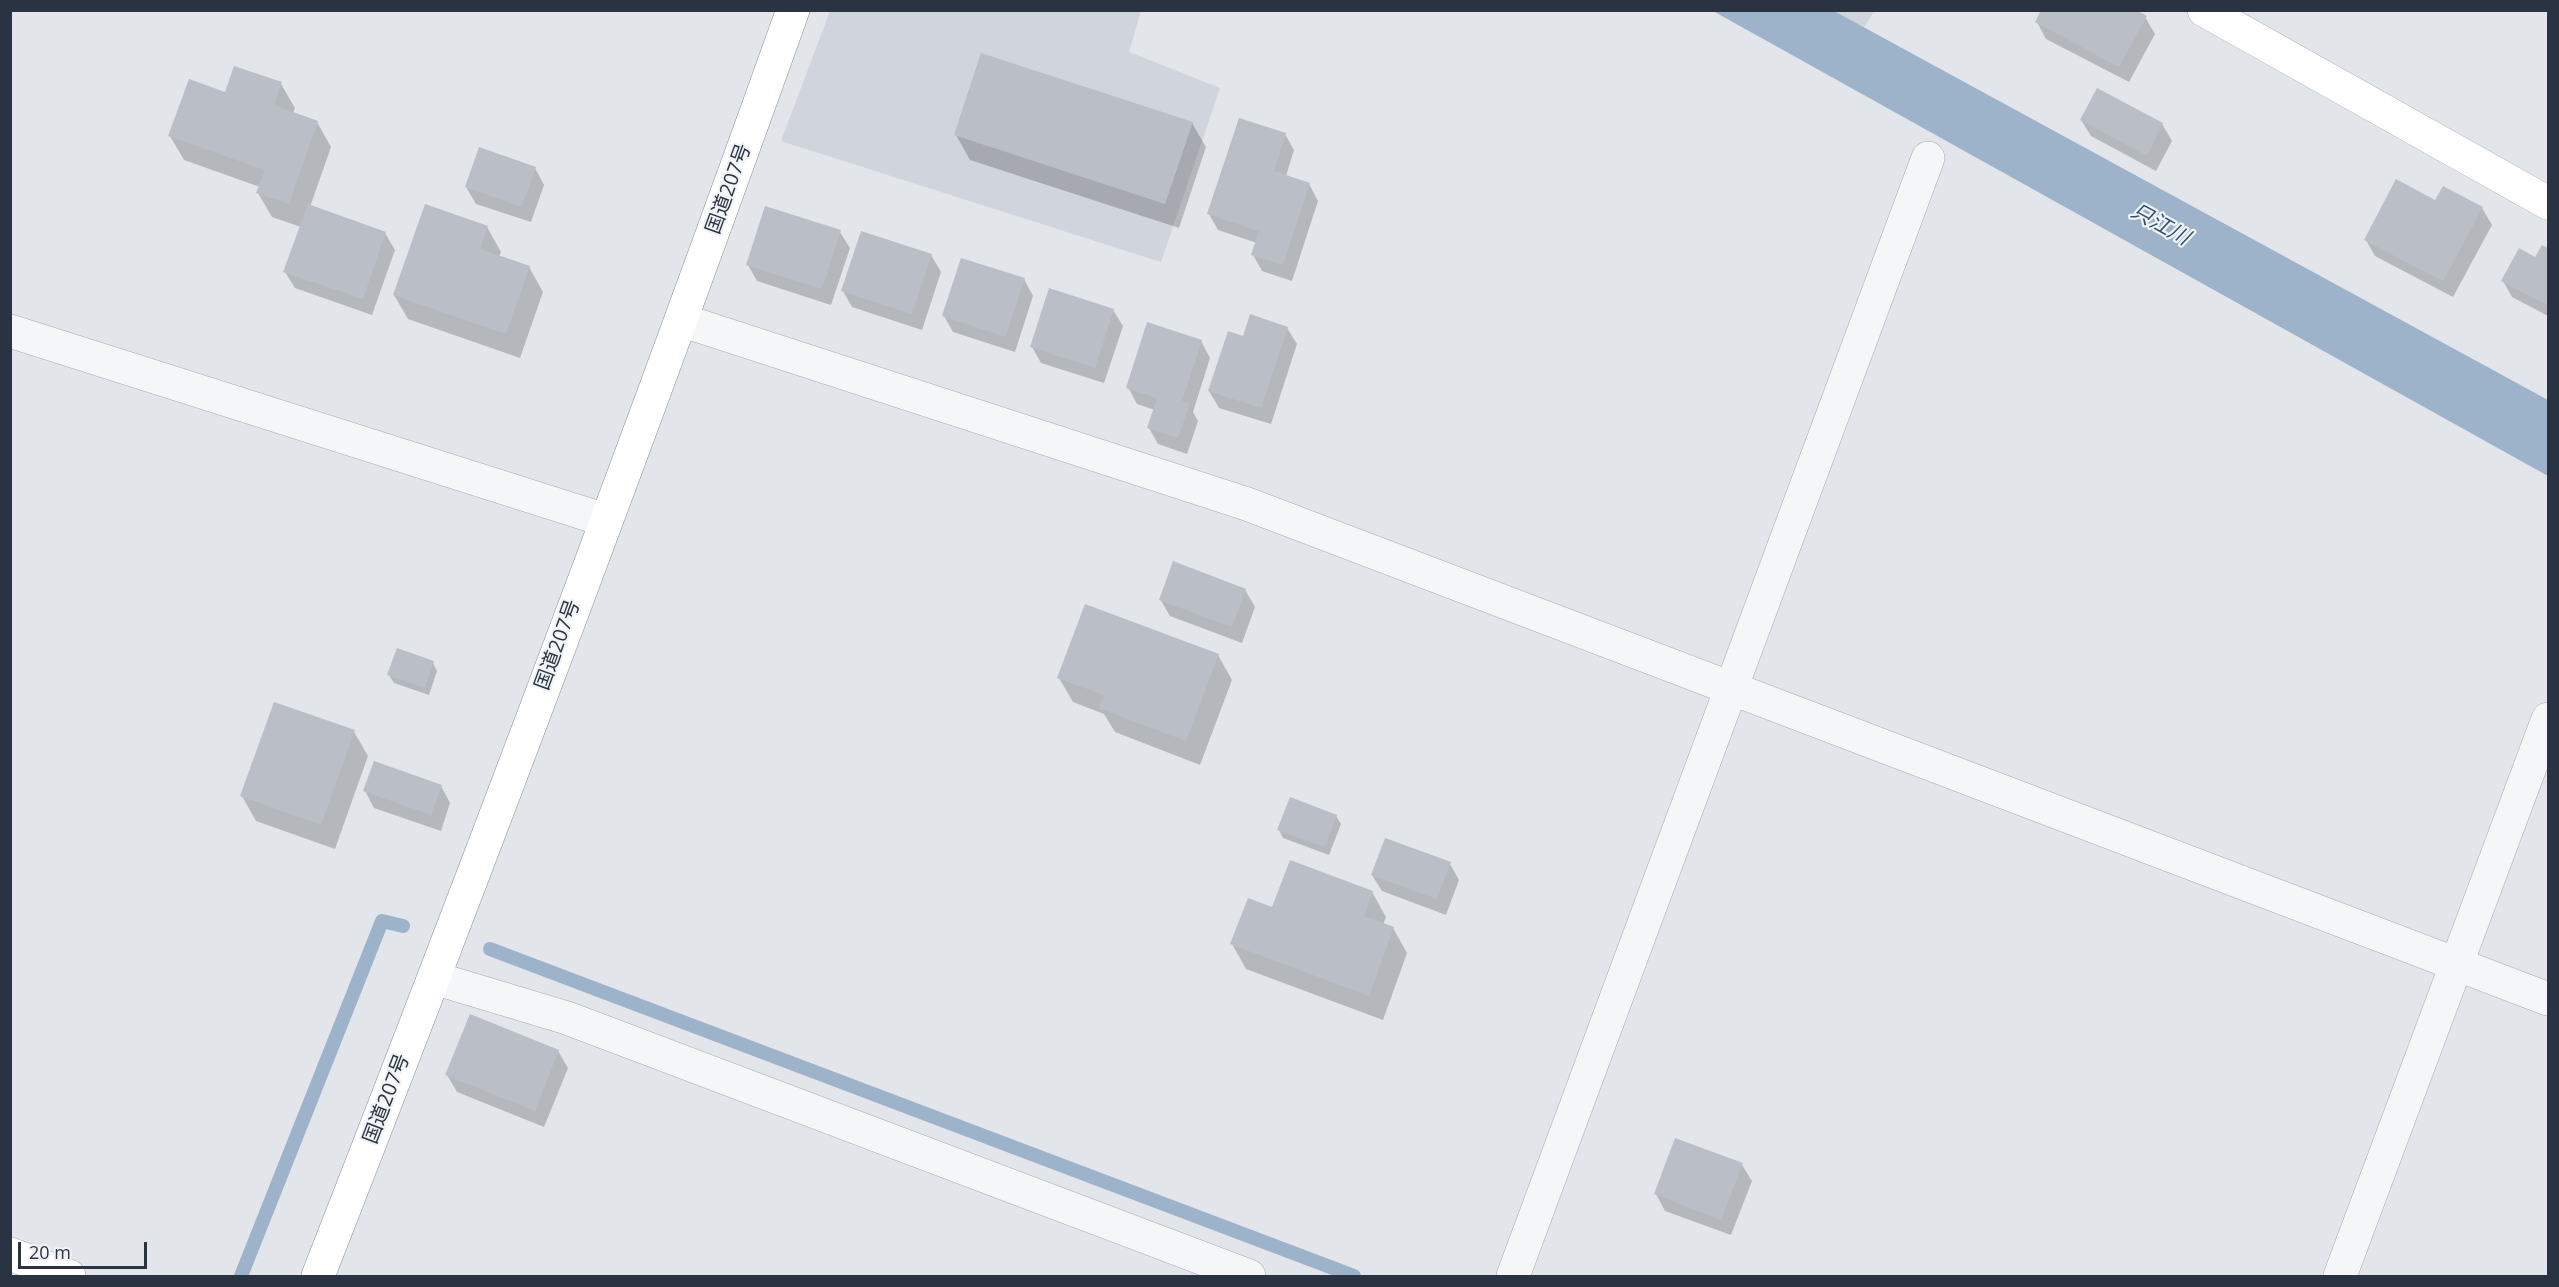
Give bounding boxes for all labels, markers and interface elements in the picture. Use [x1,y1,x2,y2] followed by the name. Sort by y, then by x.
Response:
[702,141,756,237] street label: 国道207号
[2126,199,2194,251] water label: 只江川
[531,597,585,693] street label: 国道207号
[359,1051,415,1147] street label: 国道207号
[21,1230,150,1268] scale bar
[29,1240,71,1264] text: 20 m

